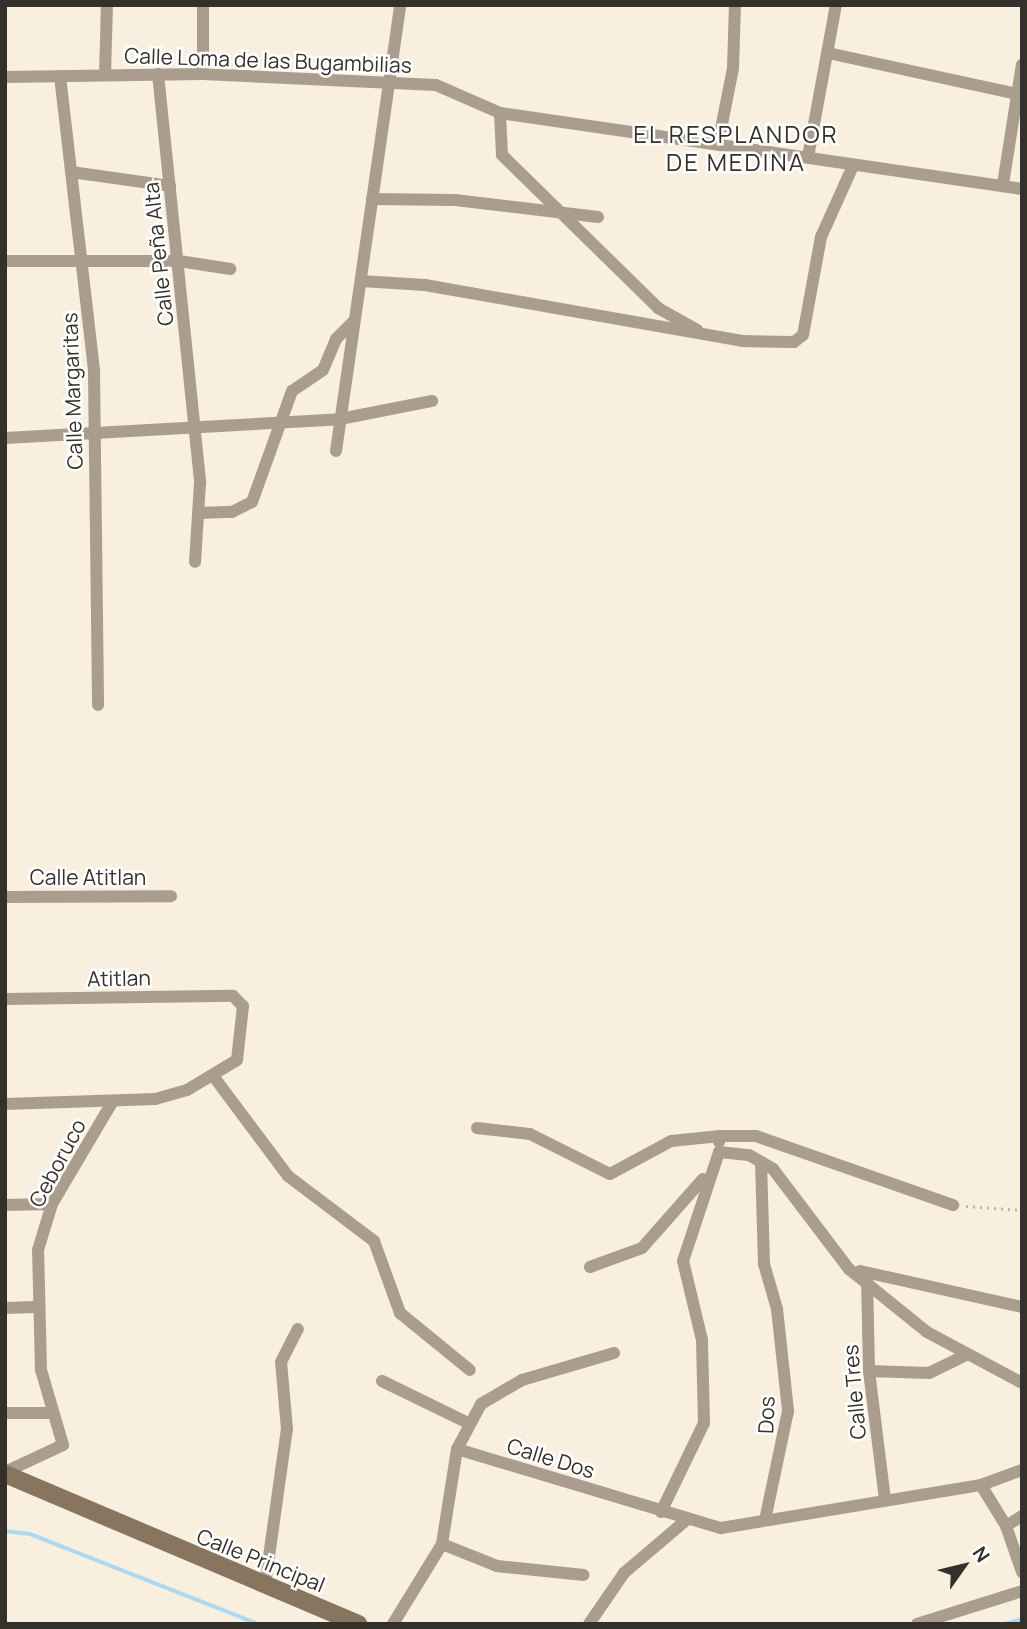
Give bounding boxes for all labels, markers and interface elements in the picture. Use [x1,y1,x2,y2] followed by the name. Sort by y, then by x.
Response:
[124,42,412,78] street label: Calle Loma de las Bugambilias
[634,120,838,176] district label: EL RESPLANDOR DE MEDINA
[138,181,178,327] street label: Calle Peña Alta
[57,312,87,470] street label: Calle Margaritas
[30,864,146,890] street label: Calle Atitlan
[87,965,151,991] street label: Atitlan
[23,1115,91,1211] street label: Ceboruco
[837,1344,871,1440] street label: Calle Tres
[753,1396,779,1434] street label: Dos
[504,1433,598,1483] street label: Calle Dos
[193,1523,329,1597] street label: Calle Principal
[929,1531,999,1601] north arrow
[967,1541,996,1567] text: N

